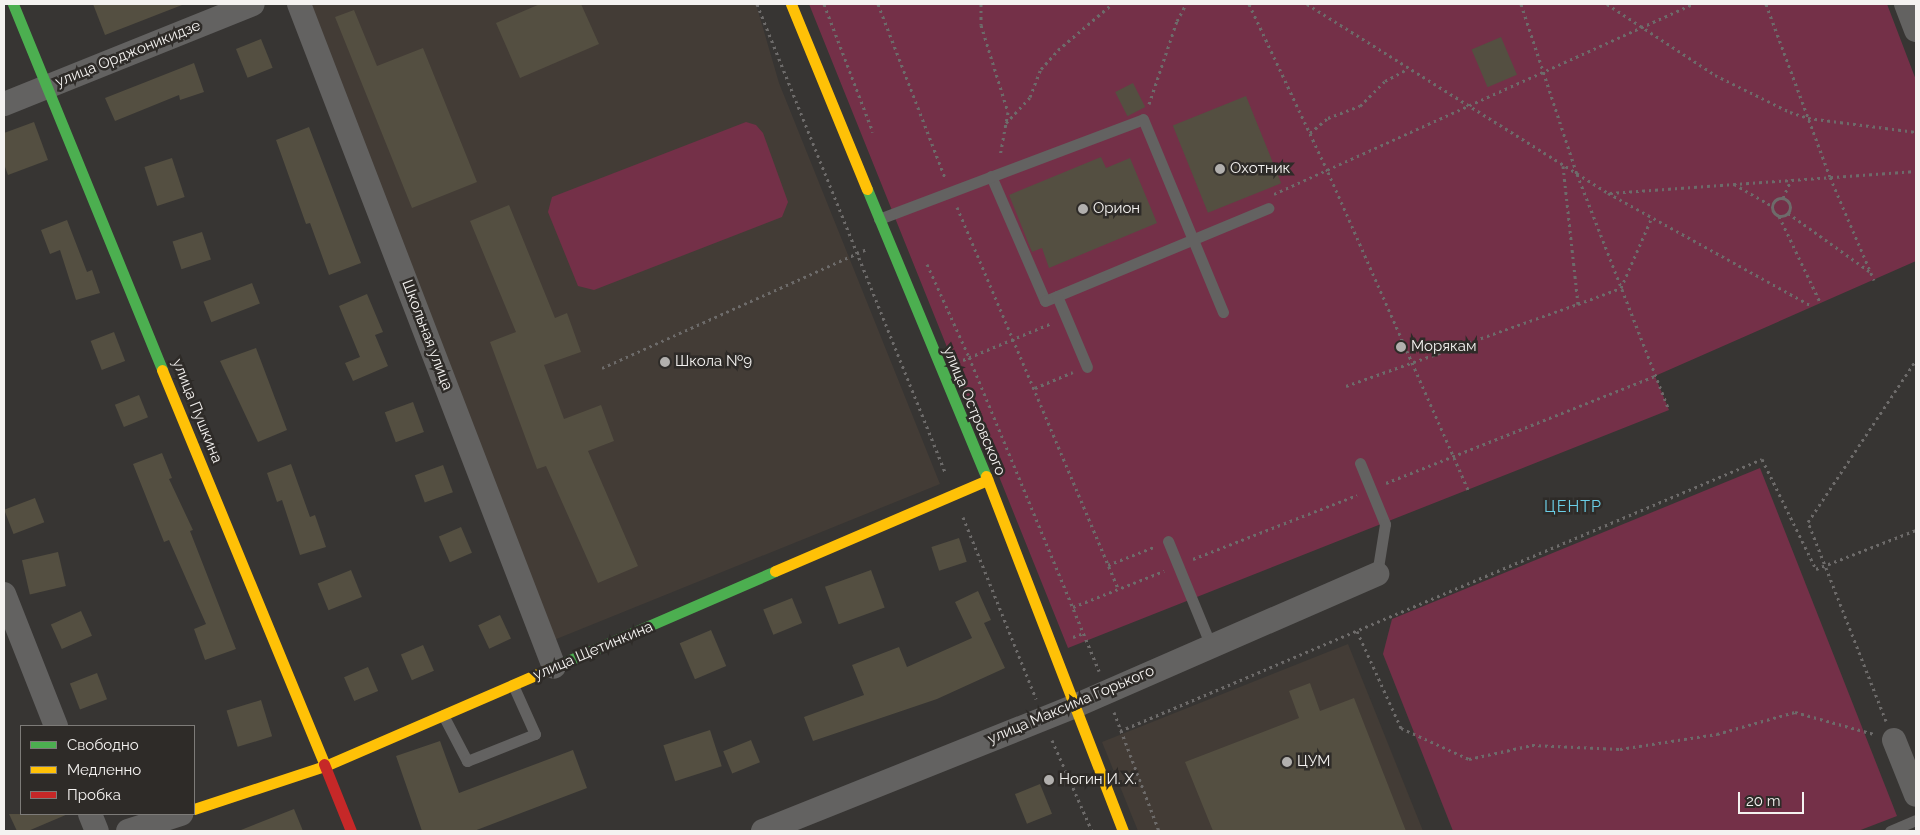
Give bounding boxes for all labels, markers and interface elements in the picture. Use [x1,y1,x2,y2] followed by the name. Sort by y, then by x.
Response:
[53,17,203,91] street label: улица Орджоникидзе
[1230,160,1290,178] place label: Охотник
[1214,163,1226,175] marker: Охотник
[1093,200,1140,218] place label: Орион
[1077,203,1089,215] marker: Орион
[398,277,456,393] street label: Школьная улица
[1411,338,1476,356] place label: Морякам
[1395,341,1407,353] marker: Морякам
[939,344,1009,478] street label: улица Островского
[675,353,752,371] place label: Школа №9
[168,356,226,466] street label: улица Пушкина
[659,356,671,368] marker: Школа №9
[1543,497,1603,517] district label: ЦЕНТР
[530,618,656,684] street label: улица Щетинкина
[985,662,1157,748] street label: улица Максима Горького
[20,725,195,815] legend
[67,736,139,754] text: Свободно
[1297,753,1330,771] place label: ЦУМ
[1281,756,1293,768] marker: ЦУМ
[67,761,141,779] text: Медленно
[1059,771,1137,789] place label: Ногин И. Х.
[1043,774,1055,786] marker: Ногин И. Х.
[1740,782,1806,814] scale bar
[67,786,121,804] text: Пробка
[1746,792,1781,810] text: 20 m

